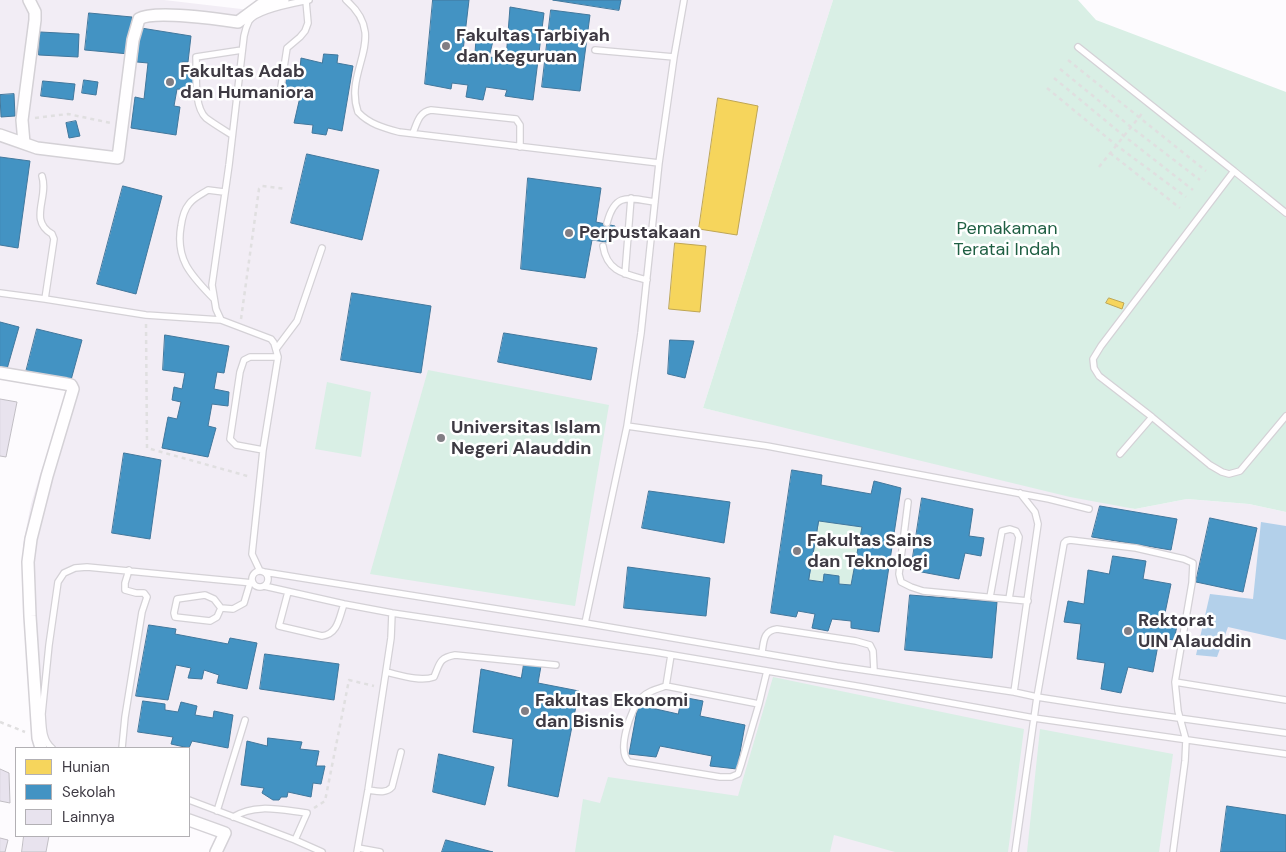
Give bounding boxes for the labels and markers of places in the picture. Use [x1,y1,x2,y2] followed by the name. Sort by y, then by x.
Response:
[456,25,610,68] place label: Fakultas Tarbiyah dan Keguruan
[440,40,452,52] marker: Fakultas Tarbiyah dan Keguruan
[180,61,314,104] place label: Fakultas Adab dan Humaniora
[164,76,176,88] marker: Fakultas Adab dan Humaniora
[579,222,701,244] place label: Perpustakaan
[563,227,575,239] marker: Perpustakaan
[451,417,601,459] place label: Universitas Islam Negeri Alauddin
[435,432,447,444] marker: Universitas Islam Negeri Alauddin
[807,530,932,572] place label: Fakultas Sains dan Teknologi
[791,545,803,557] marker: Fakultas Sains dan Teknologi
[1138,610,1251,652] place label: Rektorat UIN Alauddin
[1122,625,1134,637] marker: Rektorat UIN Alauddin
[535,690,688,732] place label: Fakultas Ekonomi dan Bisnis
[519,705,531,717] marker: Fakultas Ekonomi dan Bisnis

